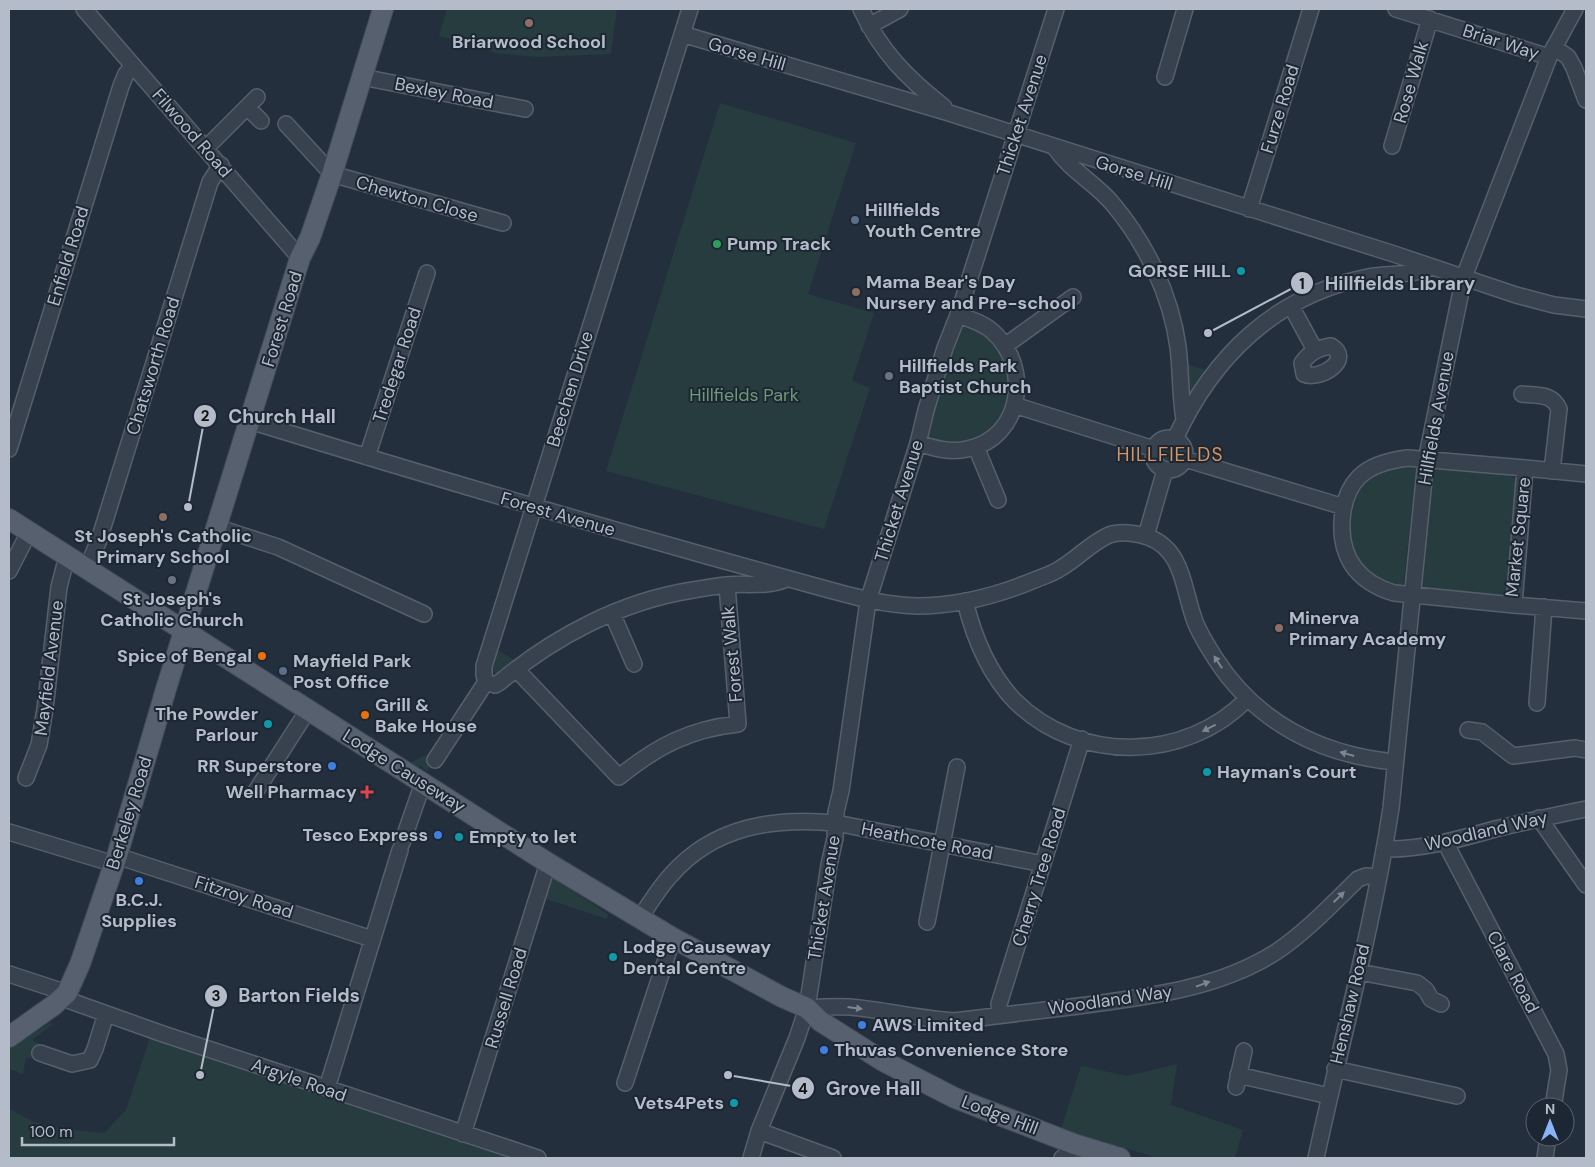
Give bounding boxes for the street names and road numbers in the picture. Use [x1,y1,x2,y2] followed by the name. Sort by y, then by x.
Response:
[1460,18,1542,66] street label: Briar Way
[705,31,789,77] street label: Gorse Hill
[1388,38,1434,126] street label: Rose Walk
[991,51,1053,179] street label: Thicket Avenue
[1255,62,1305,156] street label: Furze Road
[393,72,495,114] street label: Bexley Road
[147,83,237,183] street label: Filwood Road
[1092,150,1176,196] street label: Gorse Hill
[353,170,481,228] street label: Chewton Close
[41,203,95,309] street label: Enfield Road
[256,268,308,370] street label: Forest Road
[121,294,185,438] street label: Chatsworth Road
[367,304,427,426] street label: Tredegar Road
[541,328,599,450] street label: Beechen Drive
[1412,349,1460,487] street label: Hillfields Avenue
[869,437,929,565] street label: Thicket Avenue
[1500,476,1536,598] street label: Market Square
[498,486,618,542] street label: Forest Avenue
[29,599,69,737] street label: Mayfield Avenue
[716,605,748,703] street label: Forest Walk
[338,724,470,818] street label: Lodge Causeway
[100,754,158,872] street label: Berkeley Road
[1006,805,1072,949] street label: Cherry Tree Road
[1422,805,1550,857] street label: Woodland Way
[859,816,995,866] street label: Heathcote Road
[802,834,846,962] street label: Thicket Avenue
[192,870,296,924] street label: Fitzroy Road
[1481,927,1545,1017] street label: Clare Road
[1325,942,1375,1066] street label: Henshaw Road
[479,945,533,1051] street label: Russell Road
[1046,979,1174,1021] street label: Woodland Way
[248,1052,350,1108] street label: Argyle Road
[958,1089,1042,1141] street label: Lodge Hill

